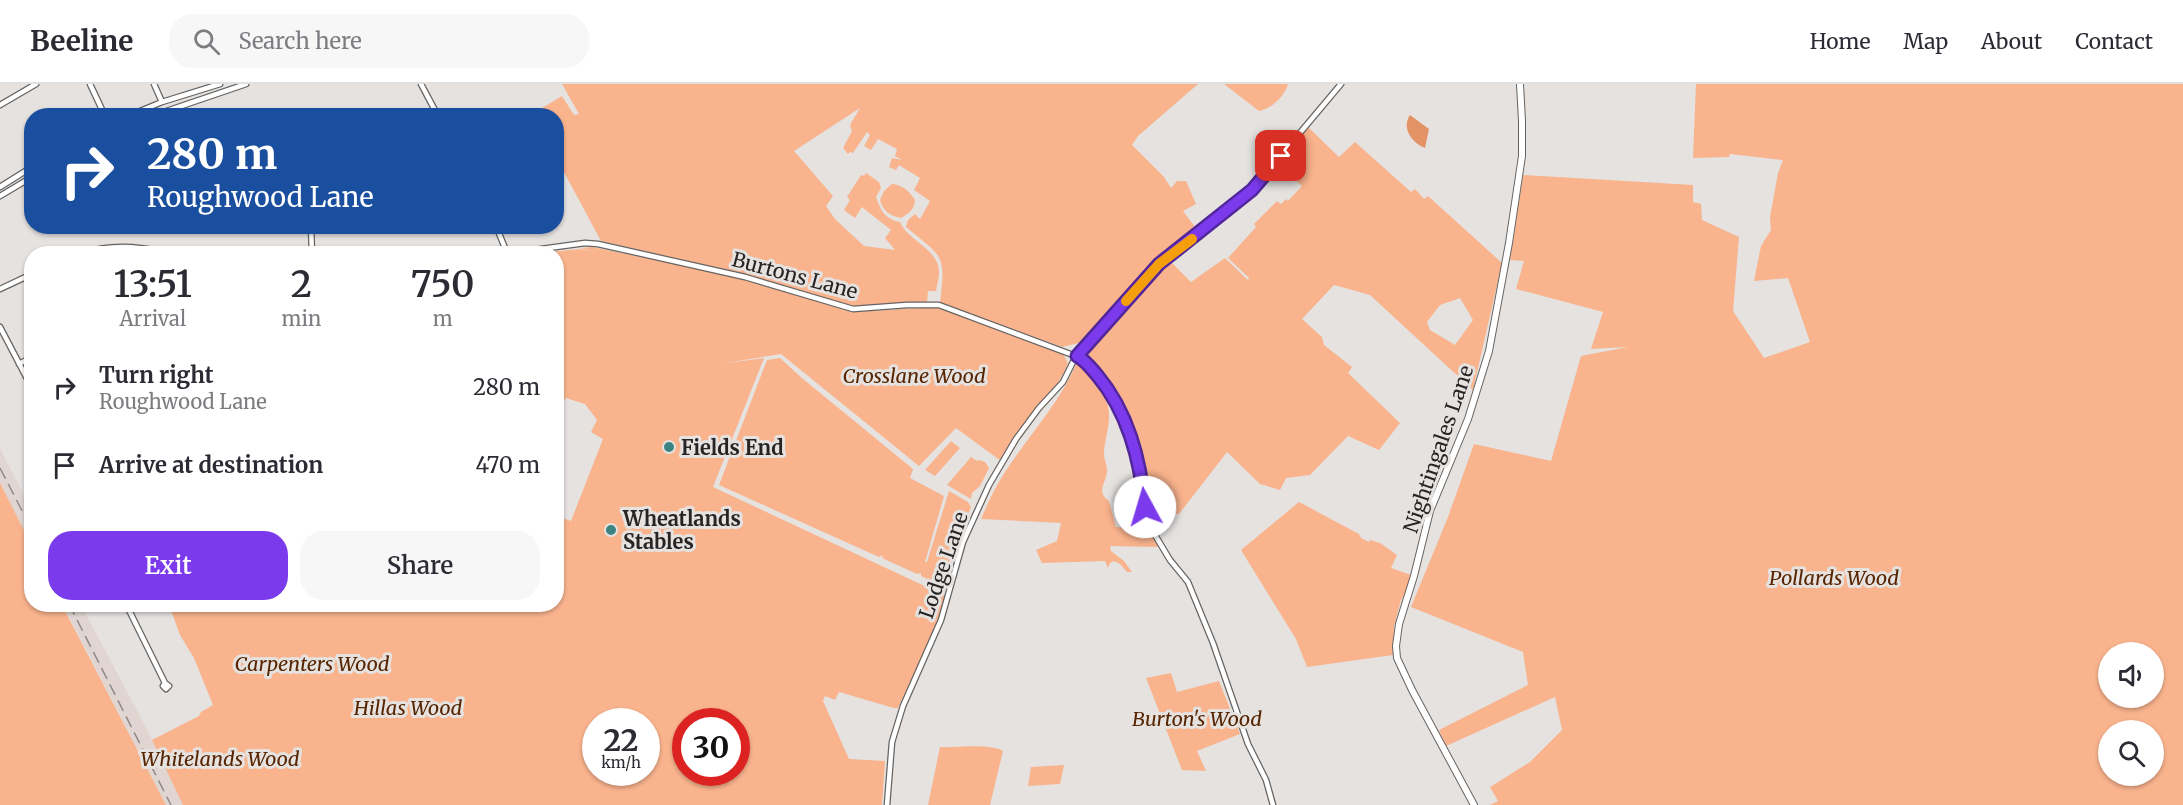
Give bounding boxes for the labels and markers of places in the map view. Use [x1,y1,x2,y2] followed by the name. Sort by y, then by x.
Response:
[1255,130,1306,181] pin
[681,435,784,460] place label: Fields End
[662,440,676,454] marker: Fields End
[622,506,741,554] place label: Wheatlands Stables
[604,523,618,537] marker: Wheatlands Stables

